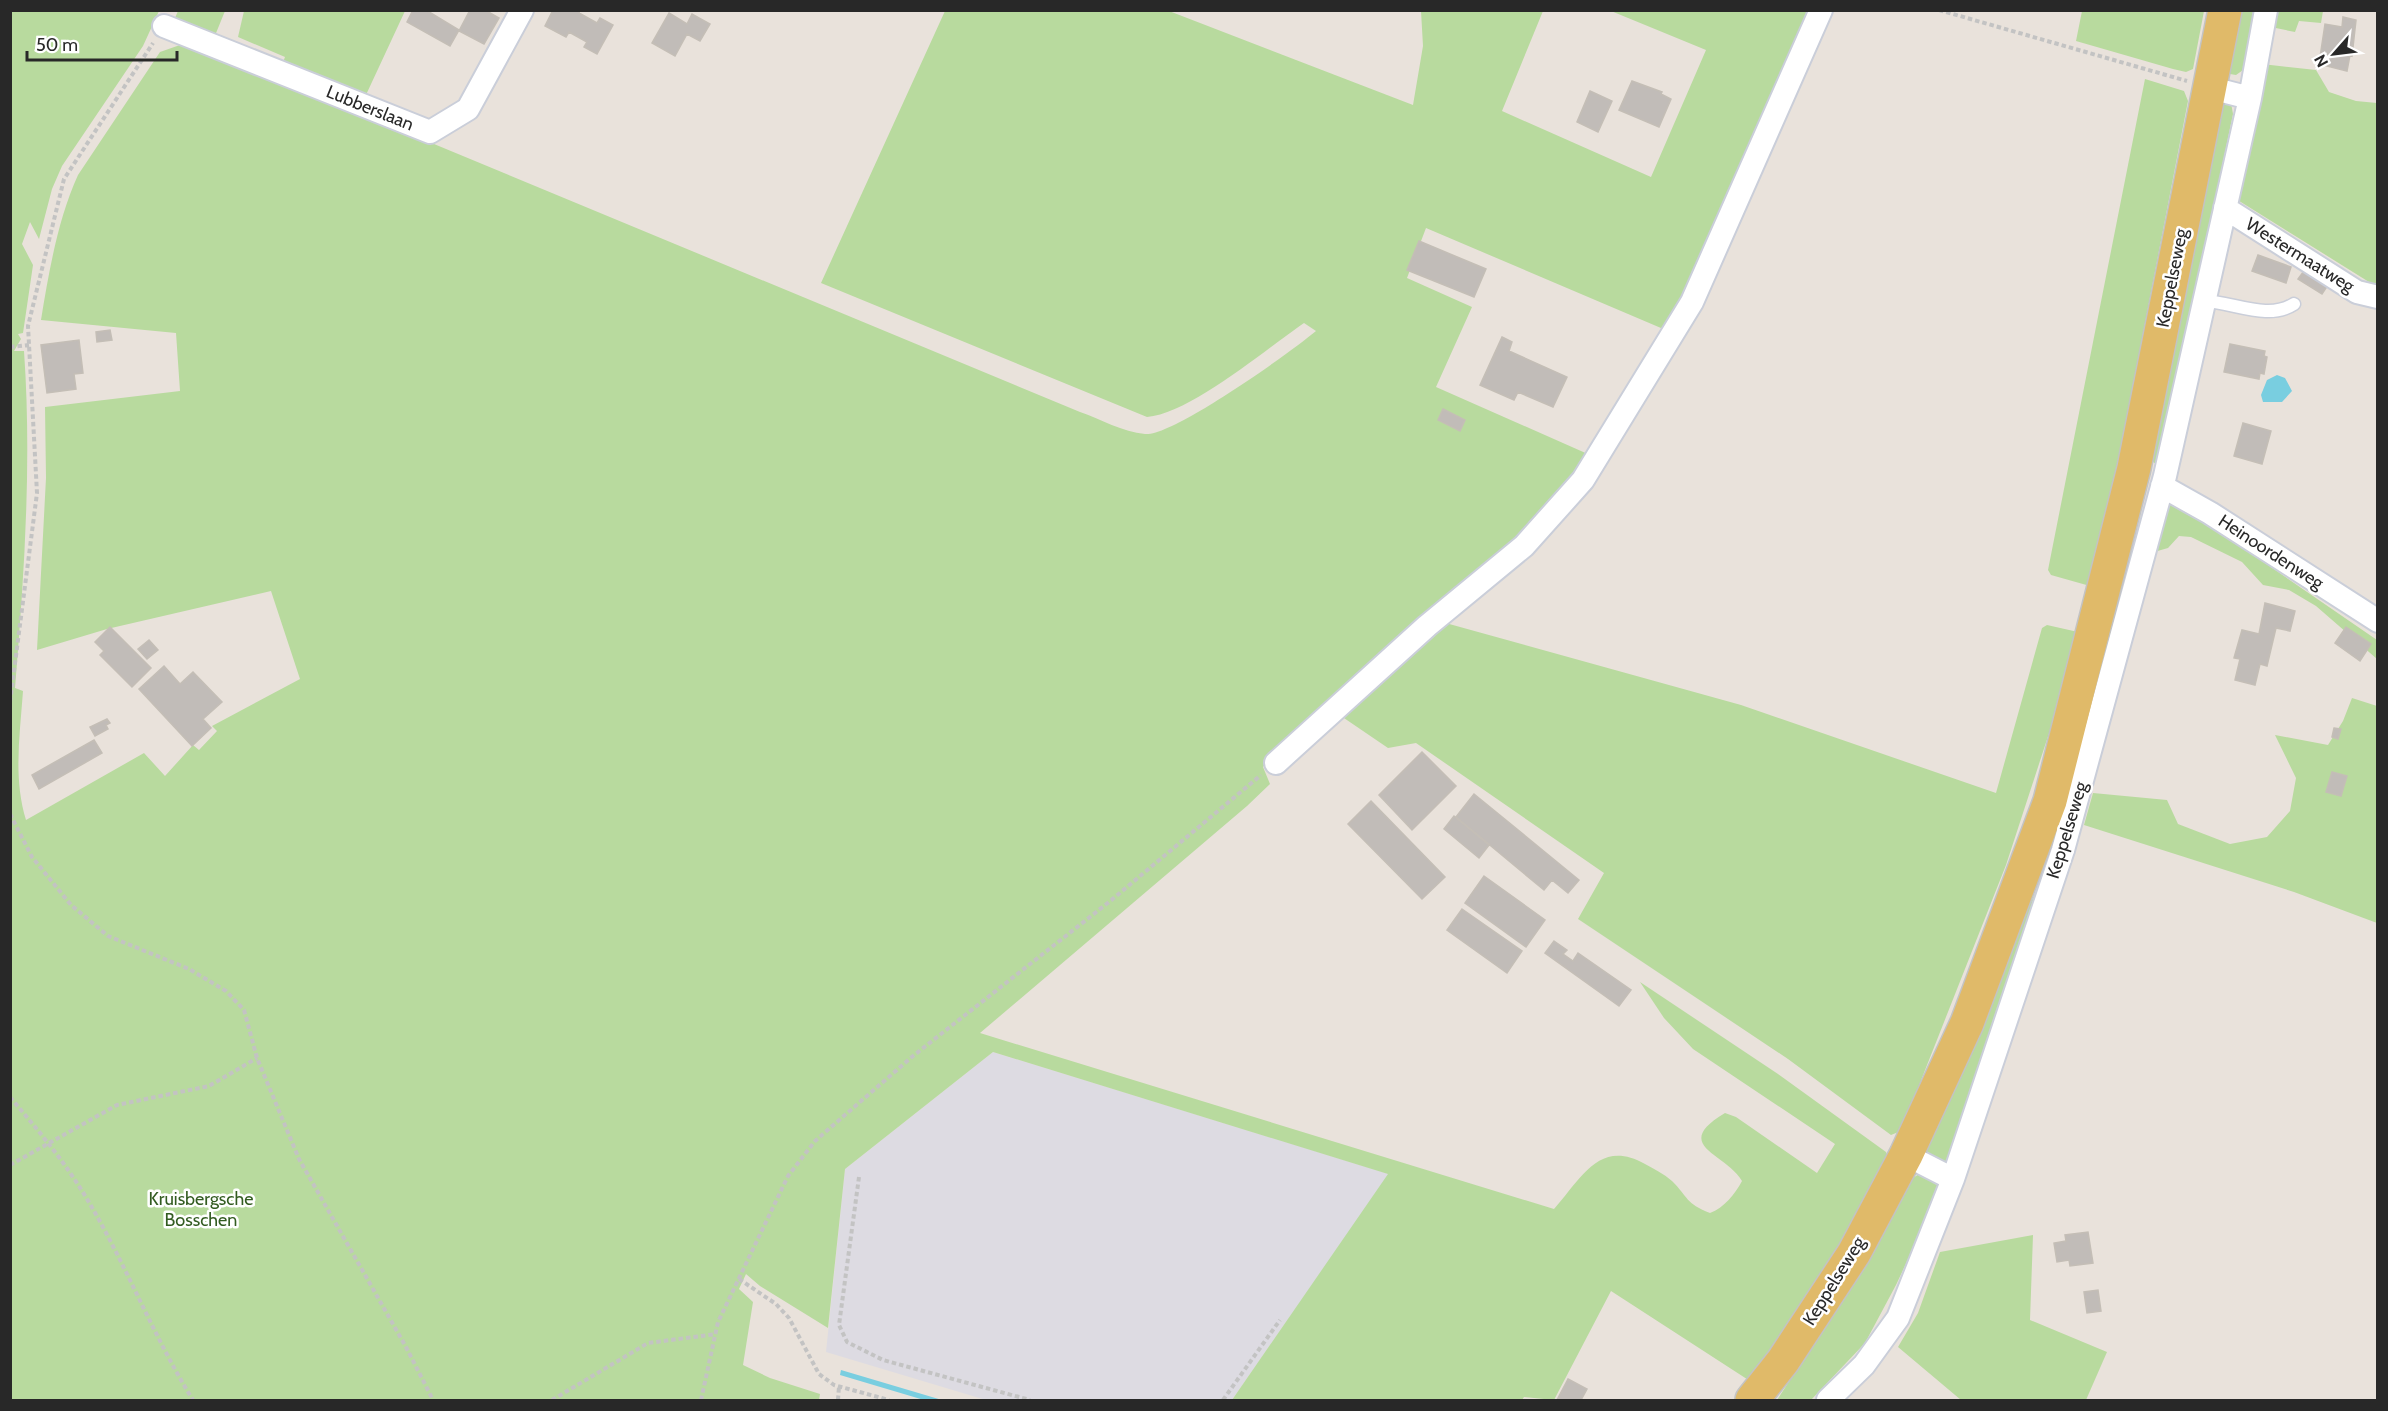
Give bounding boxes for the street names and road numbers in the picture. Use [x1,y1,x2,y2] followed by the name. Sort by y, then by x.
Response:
[323,81,417,135] street label: Lubberslaan
[2242,213,2359,298] street label: Westermaatweg
[2152,226,2193,329] street label: Keppelseweg
[2214,510,2329,595] street label: Heinoordenweg
[2042,778,2092,881] street label: Keppelseweg
[1798,1232,1870,1329] street label: Keppelseweg

